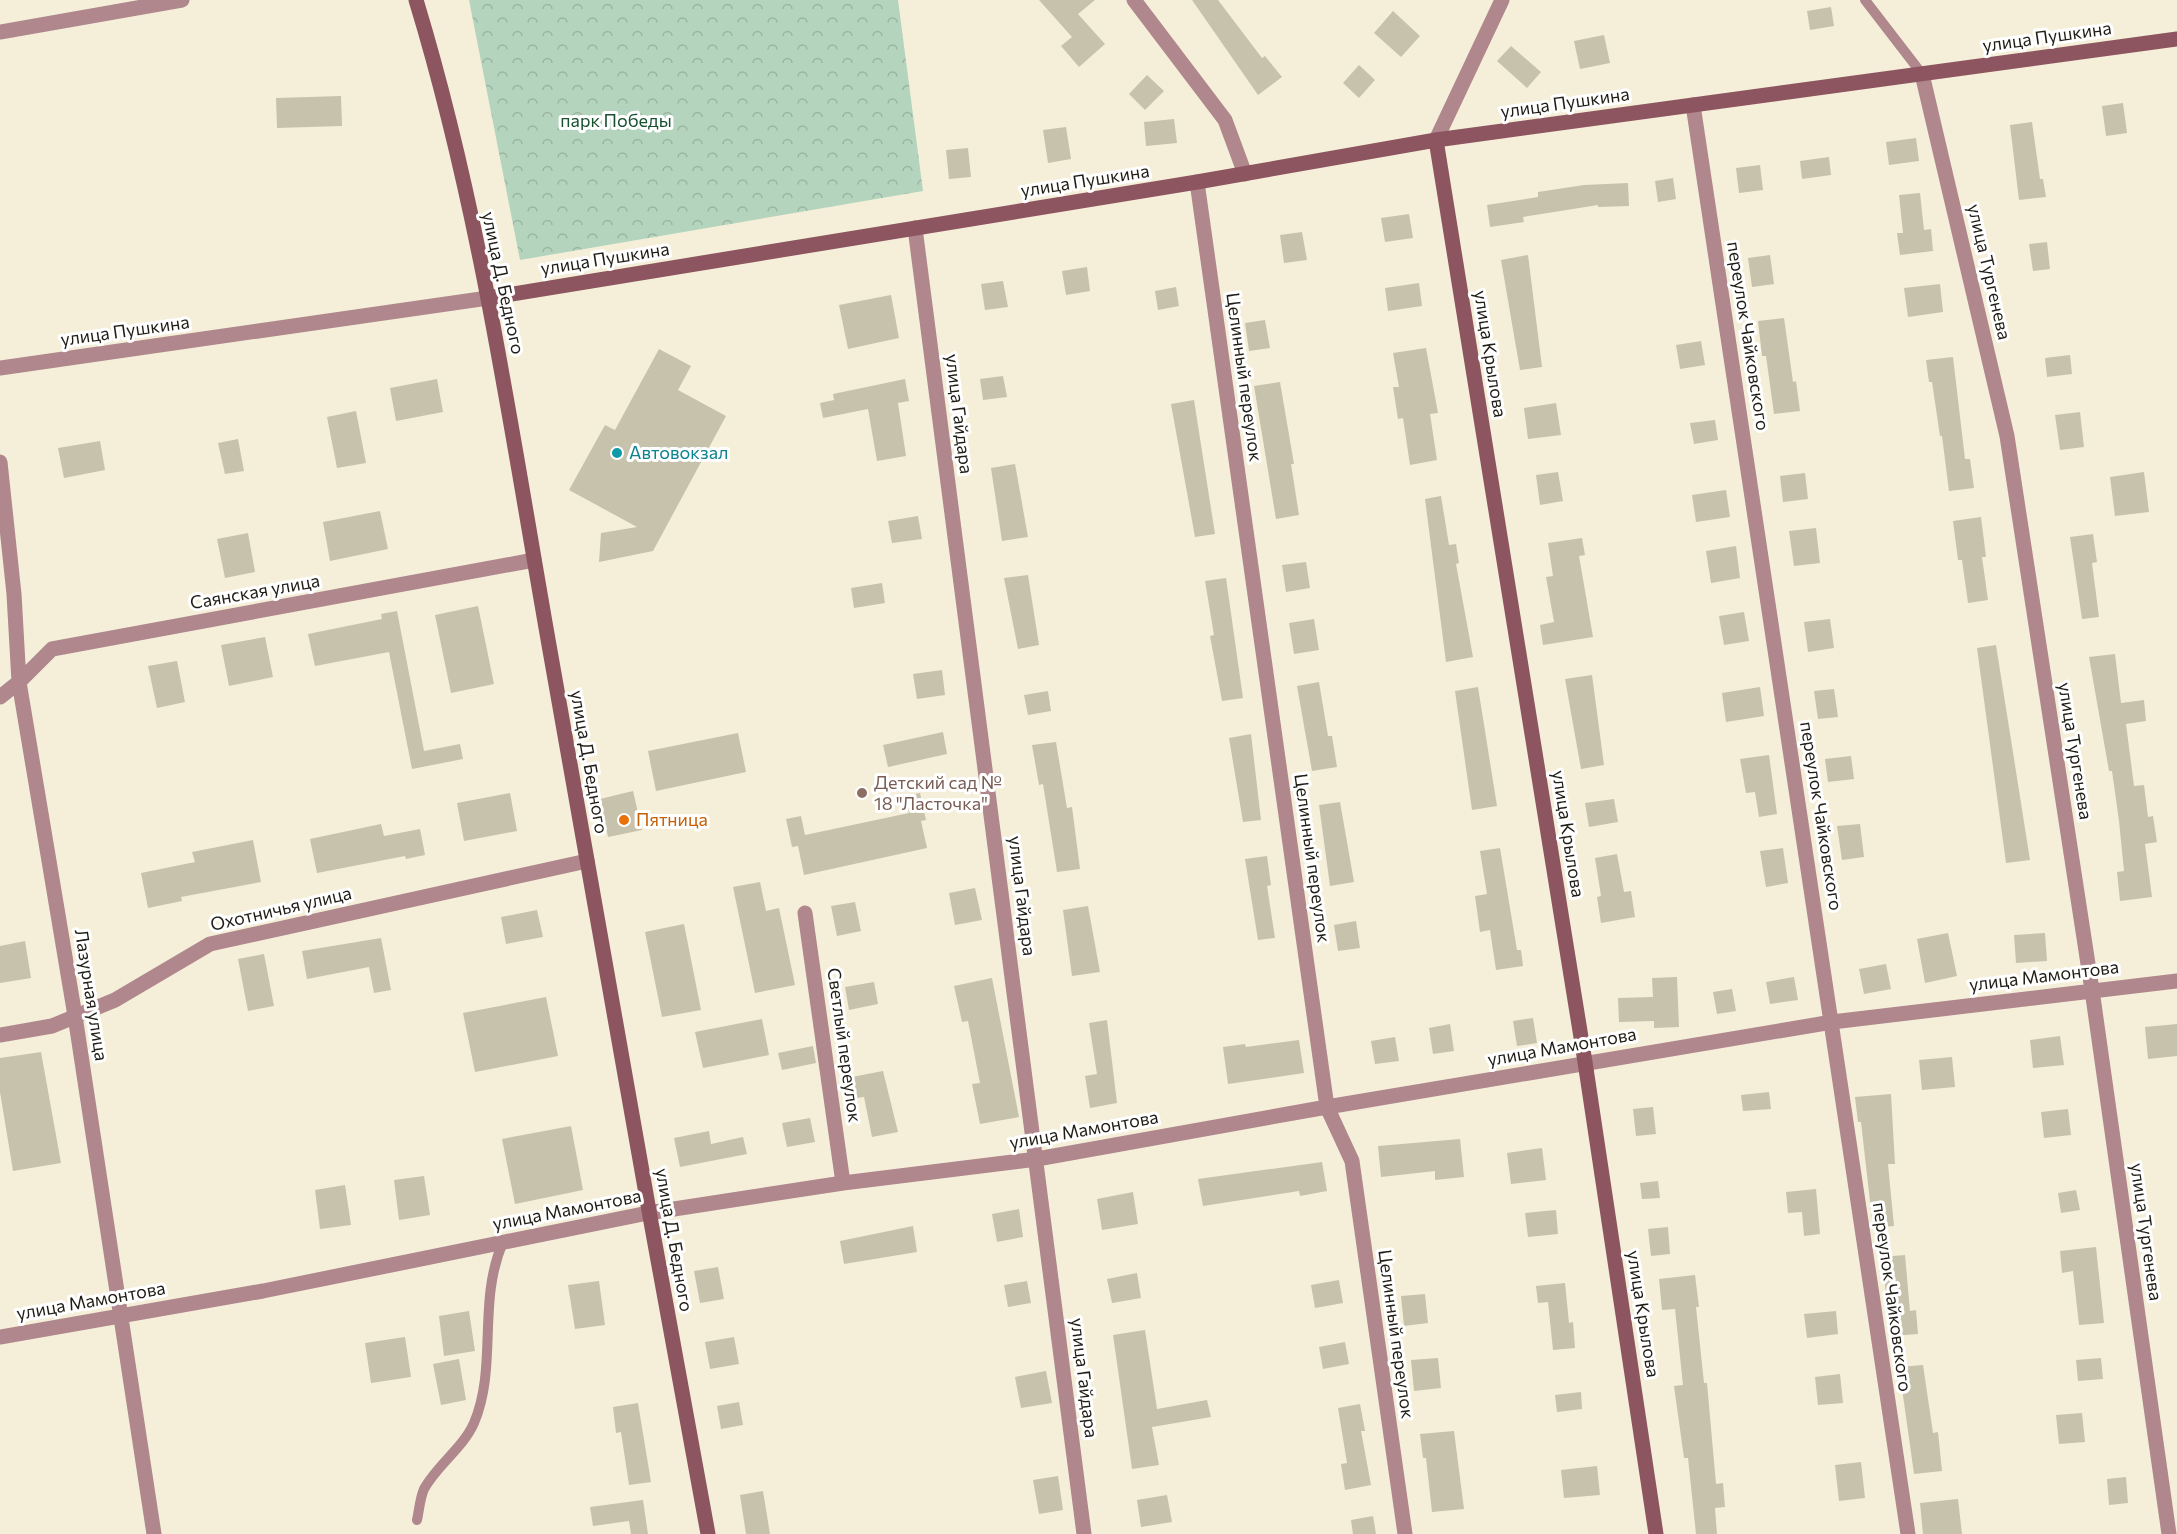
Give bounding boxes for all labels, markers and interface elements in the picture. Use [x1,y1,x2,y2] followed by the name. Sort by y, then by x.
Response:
[1981,16,2113,56] street label: улица Пушкина
[1499,82,1631,122] street label: улица Пушкина
[560,109,672,131] park label: парк Победы
[1019,159,1151,201] street label: улица Пушкина
[1964,202,2016,342] street label: улица Тургенева
[478,209,530,356] street label: улица Д. Бедного
[539,237,671,279] street label: улица Пушкина
[1723,240,1775,432] street label: переулок Чайковского
[1470,289,1512,419] street label: улица Крылова
[1222,291,1268,463] street label: Целинный переулок
[59,310,191,350] street label: улица Пушкина
[942,353,978,475] street label: улица Гайдара
[629,441,728,463] place label: Автовокзал
[610,446,624,460] marker: Автовокзал
[188,569,321,613] street label: Саянская улица
[2054,681,2098,821] street label: улица Тургенева
[567,688,613,835] street label: улица Д. Бедного
[1796,720,1848,912] street label: переулок Чайковского
[1548,769,1590,899] street label: улица Крылова
[874,771,1002,814] place label: Детский сад № 18 "Ласточка"
[1290,772,1336,944] street label: Целинный переулок
[855,786,869,800] marker: Детский сад № 18 "Ласточка"
[636,808,708,830] place label: Пятница
[617,813,631,827] marker: Пятница
[1005,835,1041,957] street label: улица Гайдара
[208,881,354,935] street label: Охотничья улица
[71,927,113,1062] street label: Лазурная улица
[1968,955,2120,995] street label: улица Мамонтова
[823,966,867,1124] street label: Светлый переулок
[1486,1022,1638,1070] street label: улица Мамонтова
[1008,1105,1160,1153] street label: улица Мамонтова
[2126,1162,2168,1302] street label: улица Тургенева
[652,1166,698,1313] street label: улица Д. Бедного
[491,1184,643,1234] street label: улица Мамонтова
[1869,1201,1917,1393] street label: переулок Чайковского
[1374,1248,1420,1420] street label: Целинный переулок
[1623,1249,1665,1379] street label: улица Крылова
[15,1276,167,1324] street label: улица Мамонтова
[1067,1317,1103,1439] street label: улица Гайдара

